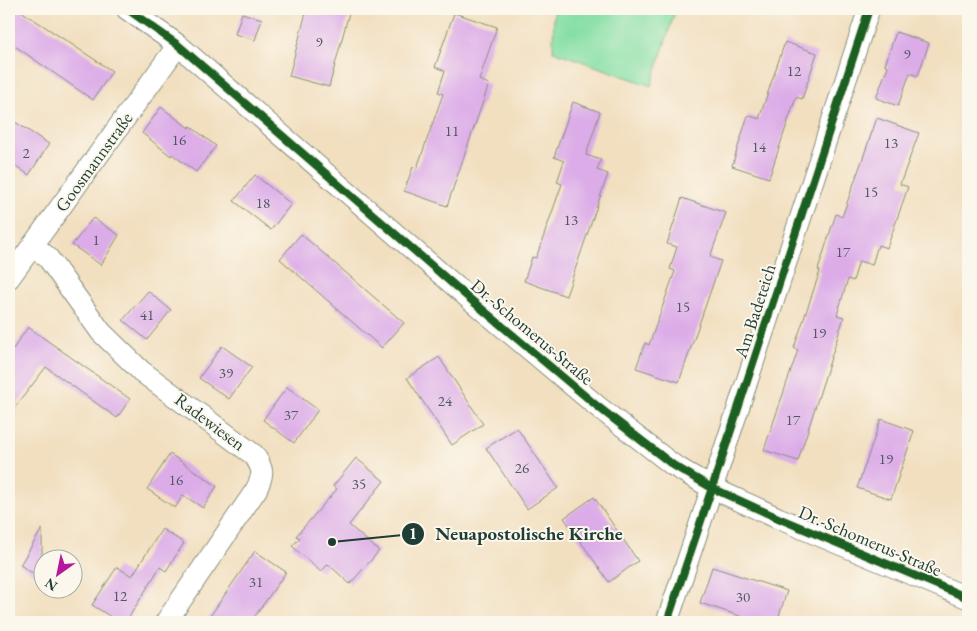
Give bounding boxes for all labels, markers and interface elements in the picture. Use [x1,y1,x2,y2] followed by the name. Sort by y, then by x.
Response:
[315,32,323,51] house number: 9
[903,44,911,63] house number: 9
[787,61,802,80] house number: 12
[50,107,137,216] street label: Goosmannstraße
[445,121,459,140] house number: 11
[172,130,186,149] house number: 16
[884,133,898,152] house number: 13
[752,137,767,156] house number: 14
[22,143,30,162] house number: 2
[864,182,878,201] house number: 15
[256,193,270,212] house number: 18
[564,210,578,229] house number: 13
[92,230,100,249] house number: 1
[836,242,851,261] house number: 17
[728,261,781,362] street label: Am Badeteich
[466,274,598,390] street label: Dr.-Schomerus-Straße
[676,297,690,316] house number: 15
[140,305,154,324] house number: 41
[812,323,826,342] house number: 19
[219,363,233,382] house number: 39
[171,388,250,456] street label: Radewiesen
[438,391,453,410] house number: 24
[284,405,299,424] house number: 37
[786,410,801,429] house number: 17
[879,449,893,468] house number: 19
[515,458,529,477] house number: 26
[169,470,183,489] house number: 16
[352,474,366,493] house number: 35
[795,500,945,581] street label: Dr.-Schomerus-Straße
[400,517,632,551] callout: Neuapostolische Kirche
[435,521,623,546] text: Neuapostolische Kirche
[409,524,417,543] text: 1
[32,548,82,598] north arrow
[249,572,263,591] house number: 31
[41,574,61,596] text: N
[113,586,128,605] house number: 12
[736,587,750,606] house number: 30

